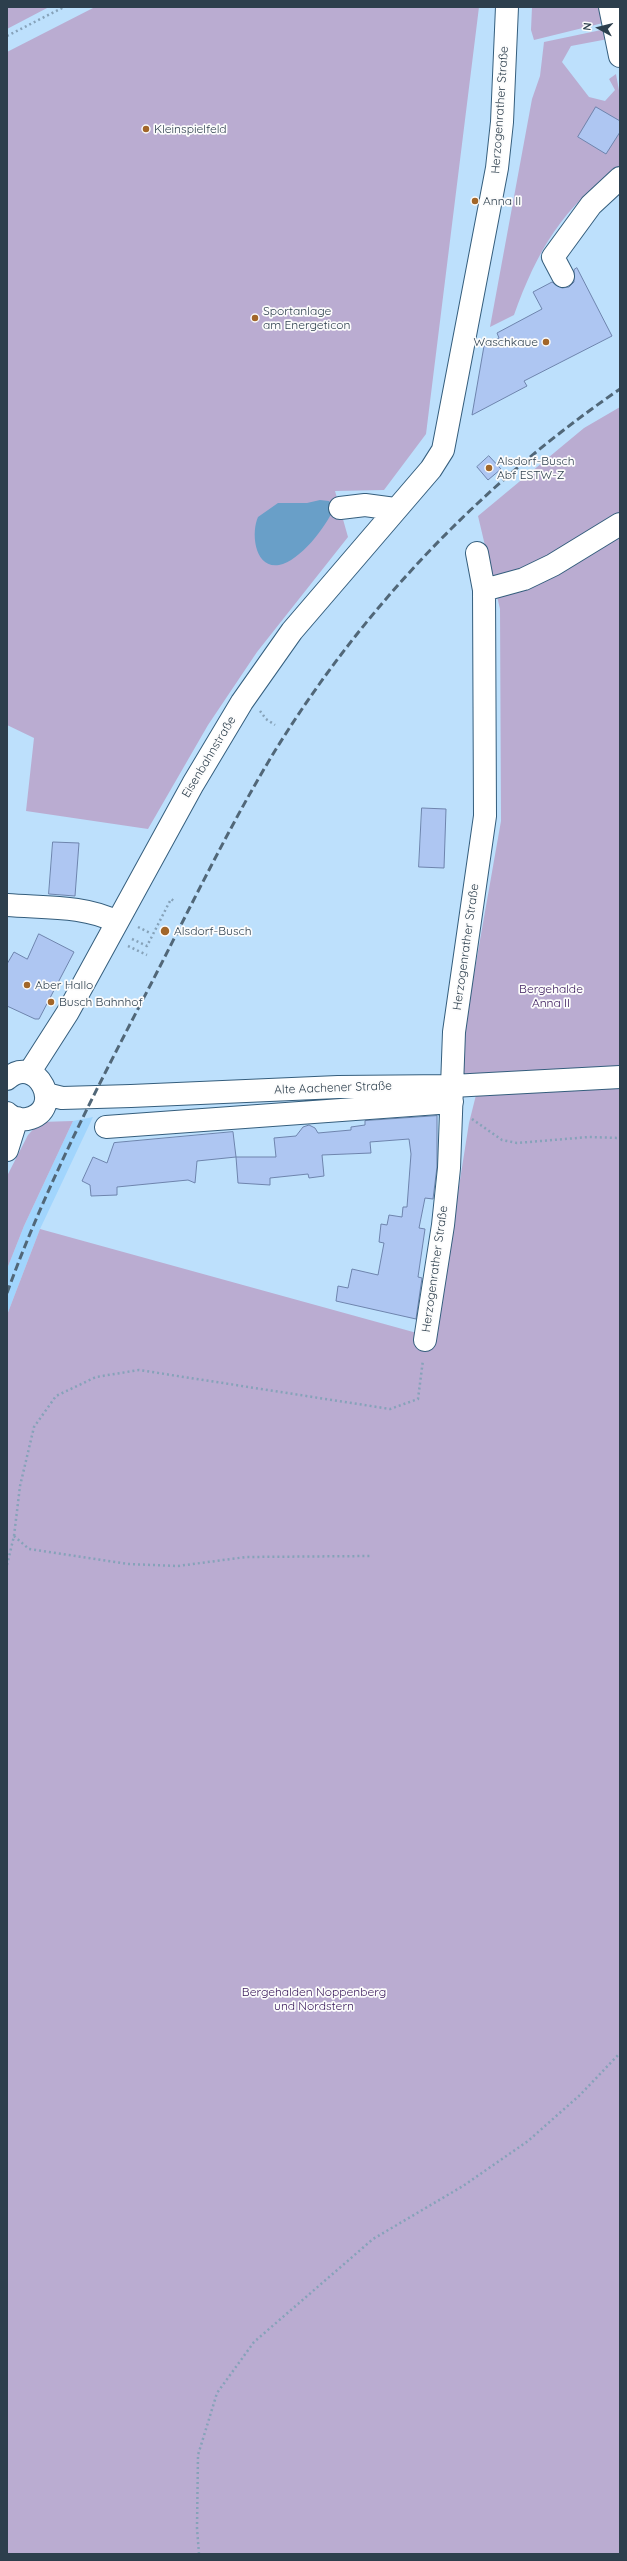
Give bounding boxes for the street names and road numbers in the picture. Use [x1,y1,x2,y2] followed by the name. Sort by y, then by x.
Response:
[488,46,512,174] street label: Herzogenrather Straße
[179,714,239,800] street label: Eisenbahnstraße
[450,883,482,1011] street label: Herzogenrather Straße
[274,1079,392,1097] street label: Alte Aachener Straße
[419,1205,451,1333] street label: Herzogenrather Straße

